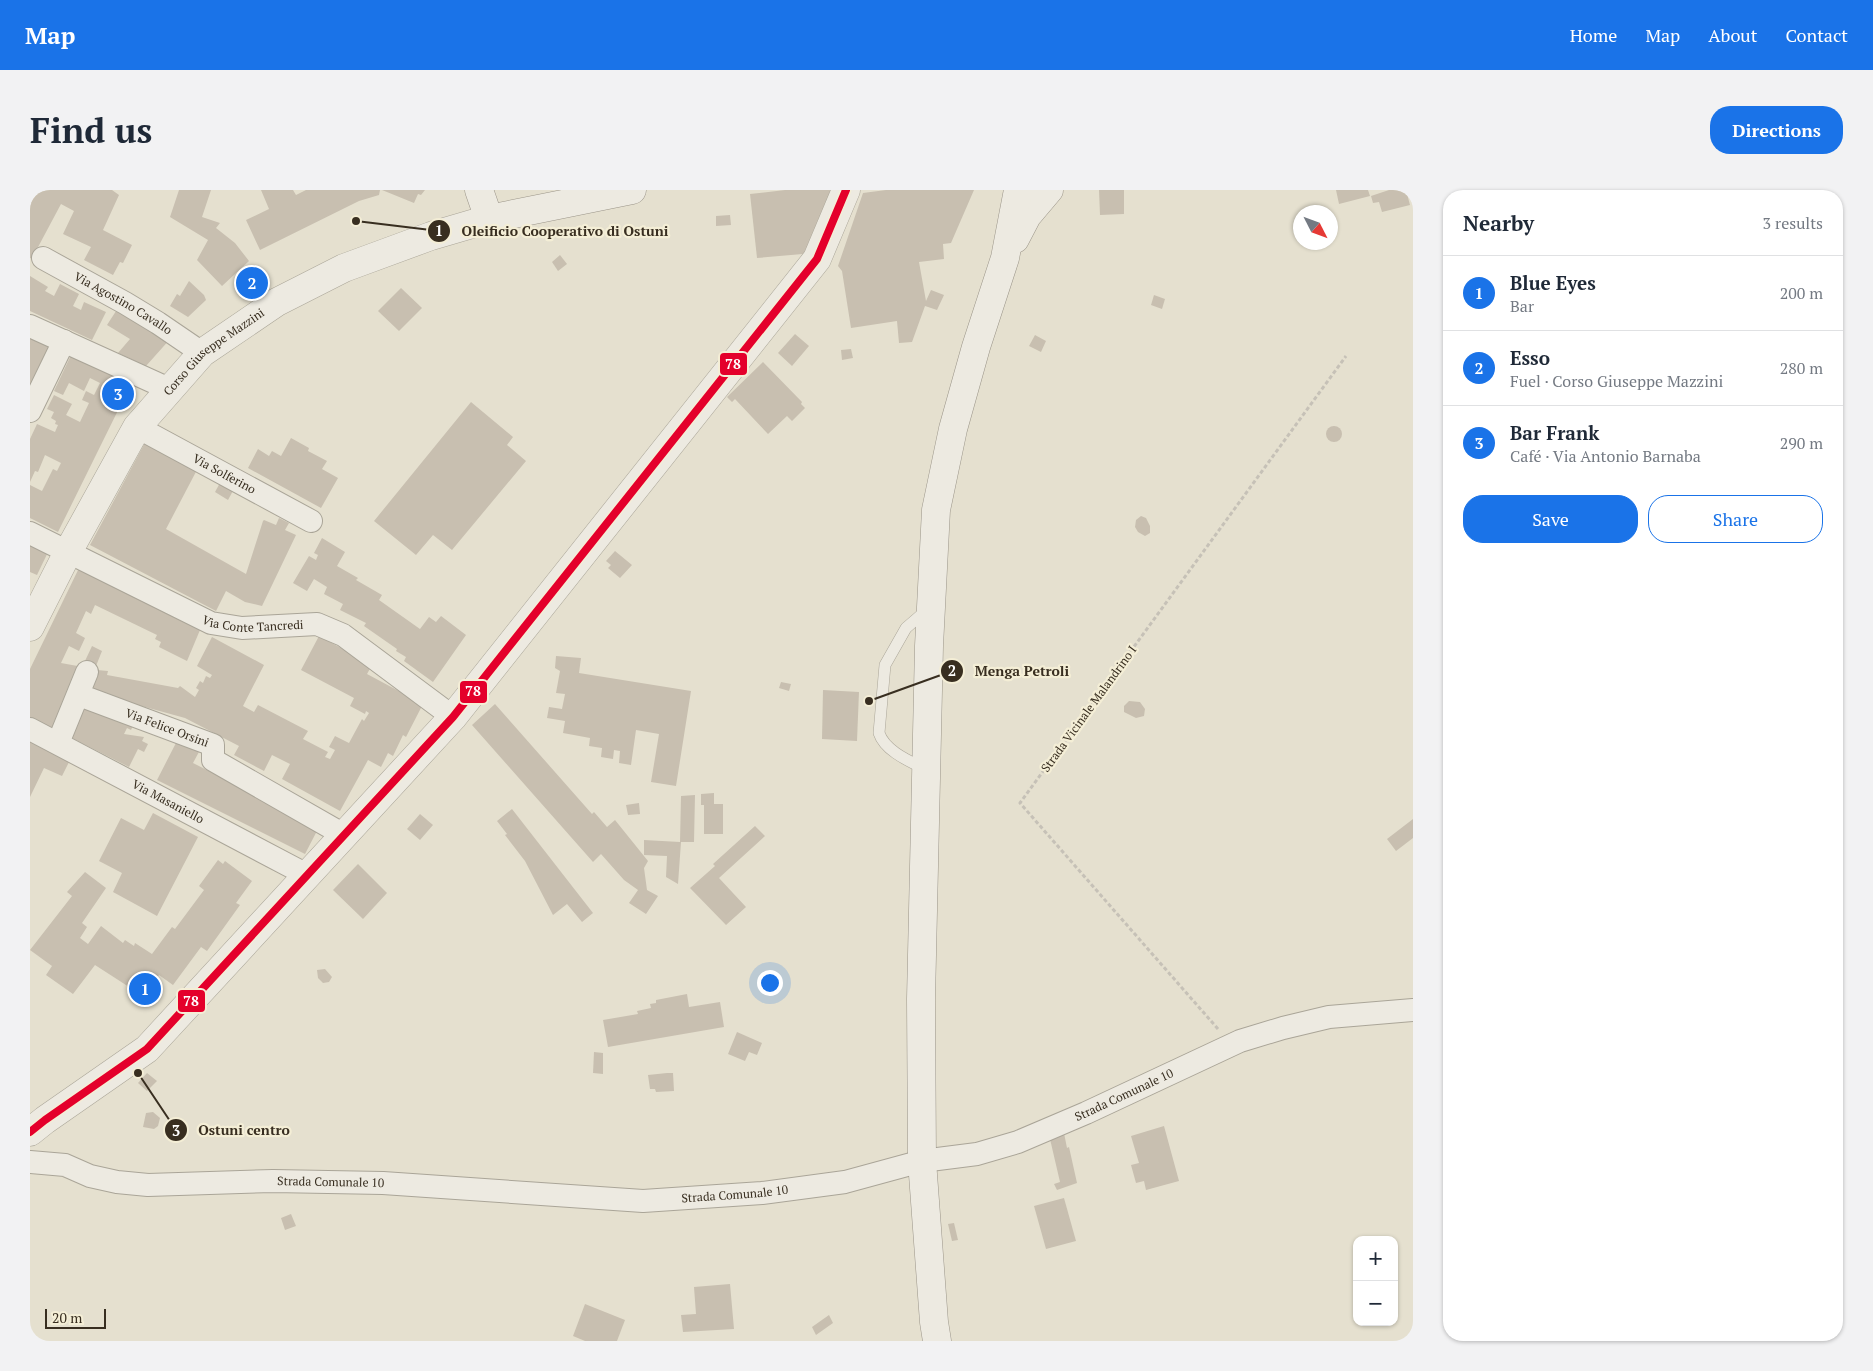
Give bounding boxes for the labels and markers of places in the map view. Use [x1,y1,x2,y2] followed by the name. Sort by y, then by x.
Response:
[427,216,678,245] callout: Oleificio Cooperativo di Ostuni
[236,264,268,302] pin: 2
[102,375,134,413] pin: 3
[940,656,1079,685] callout: Menga Petroli
[129,970,161,1008] pin: 1
[163,1116,300,1145] callout: Ostuni centro

